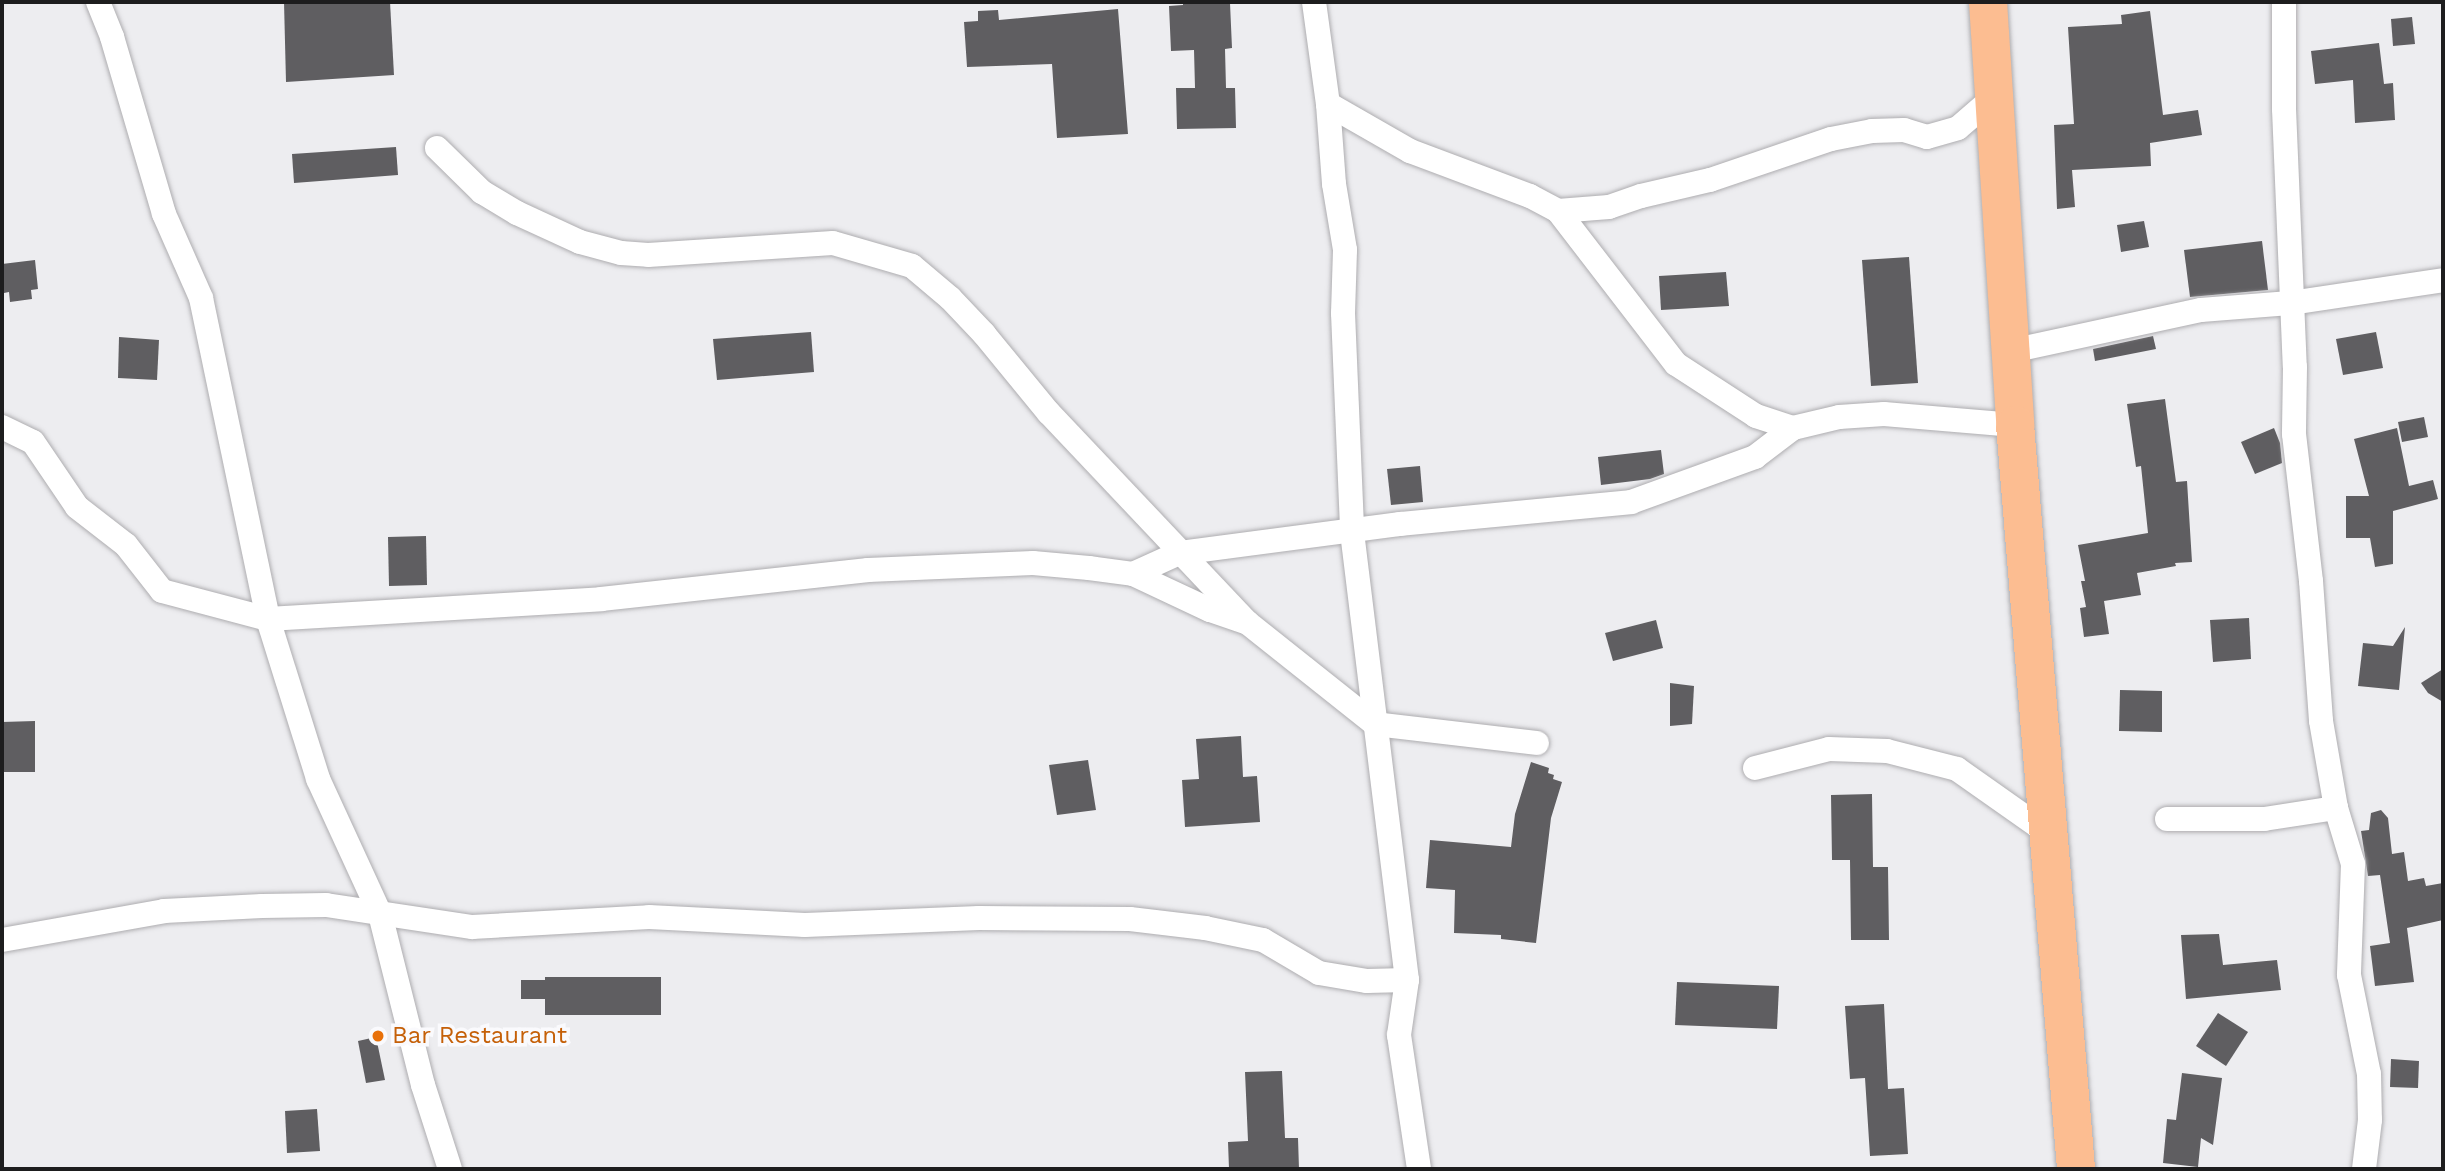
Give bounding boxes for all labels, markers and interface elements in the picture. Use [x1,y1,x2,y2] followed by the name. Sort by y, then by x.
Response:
[392,1022,568,1050] place label: Bar Restaurant
[370,1028,386,1044] marker: Bar Restaurant

